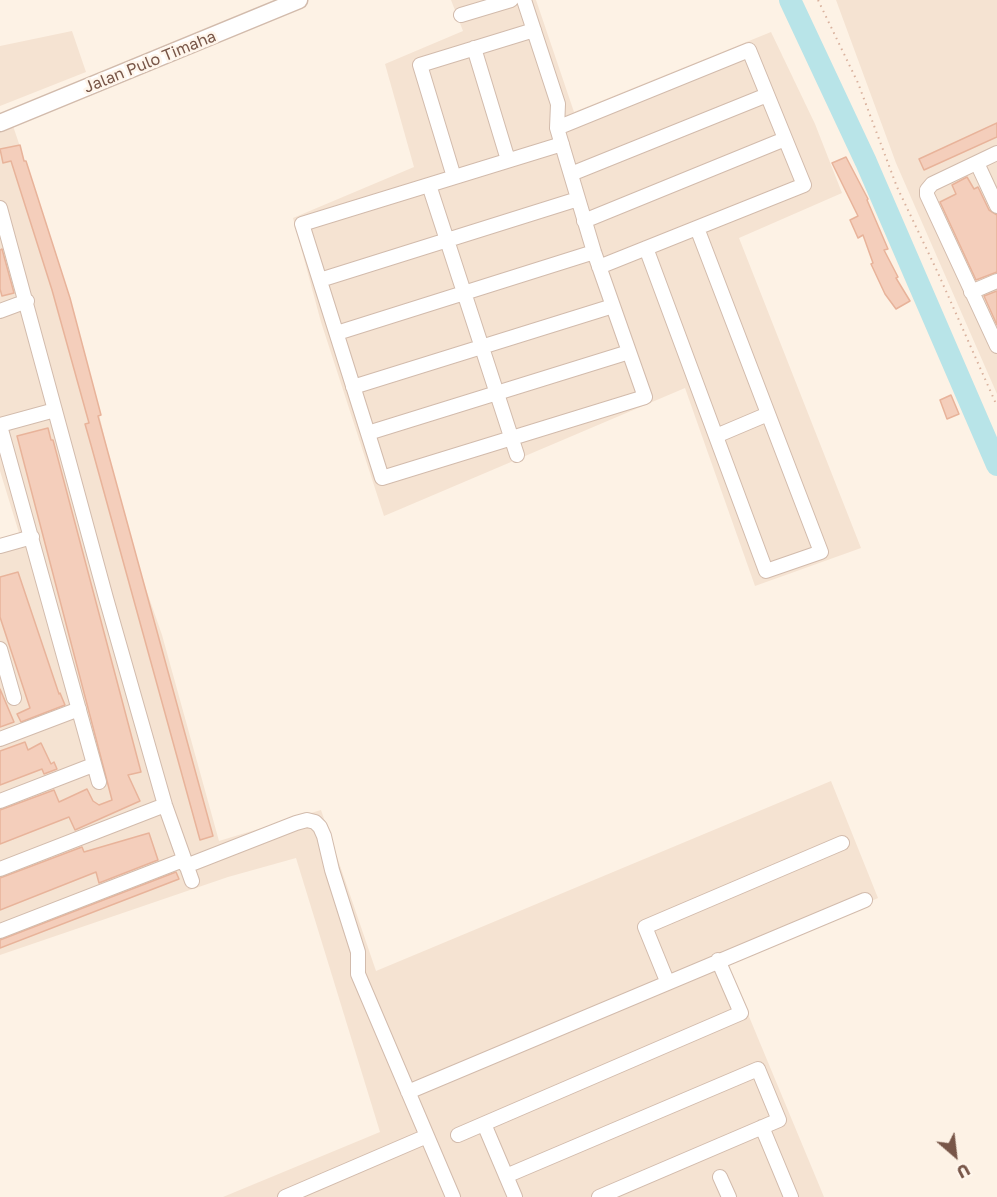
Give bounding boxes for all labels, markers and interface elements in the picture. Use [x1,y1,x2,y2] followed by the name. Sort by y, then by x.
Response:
[81,27,219,97] street label: Jalan Pulo Timaha
[925,1125,985,1185] north arrow
[954,1159,973,1182] text: U

